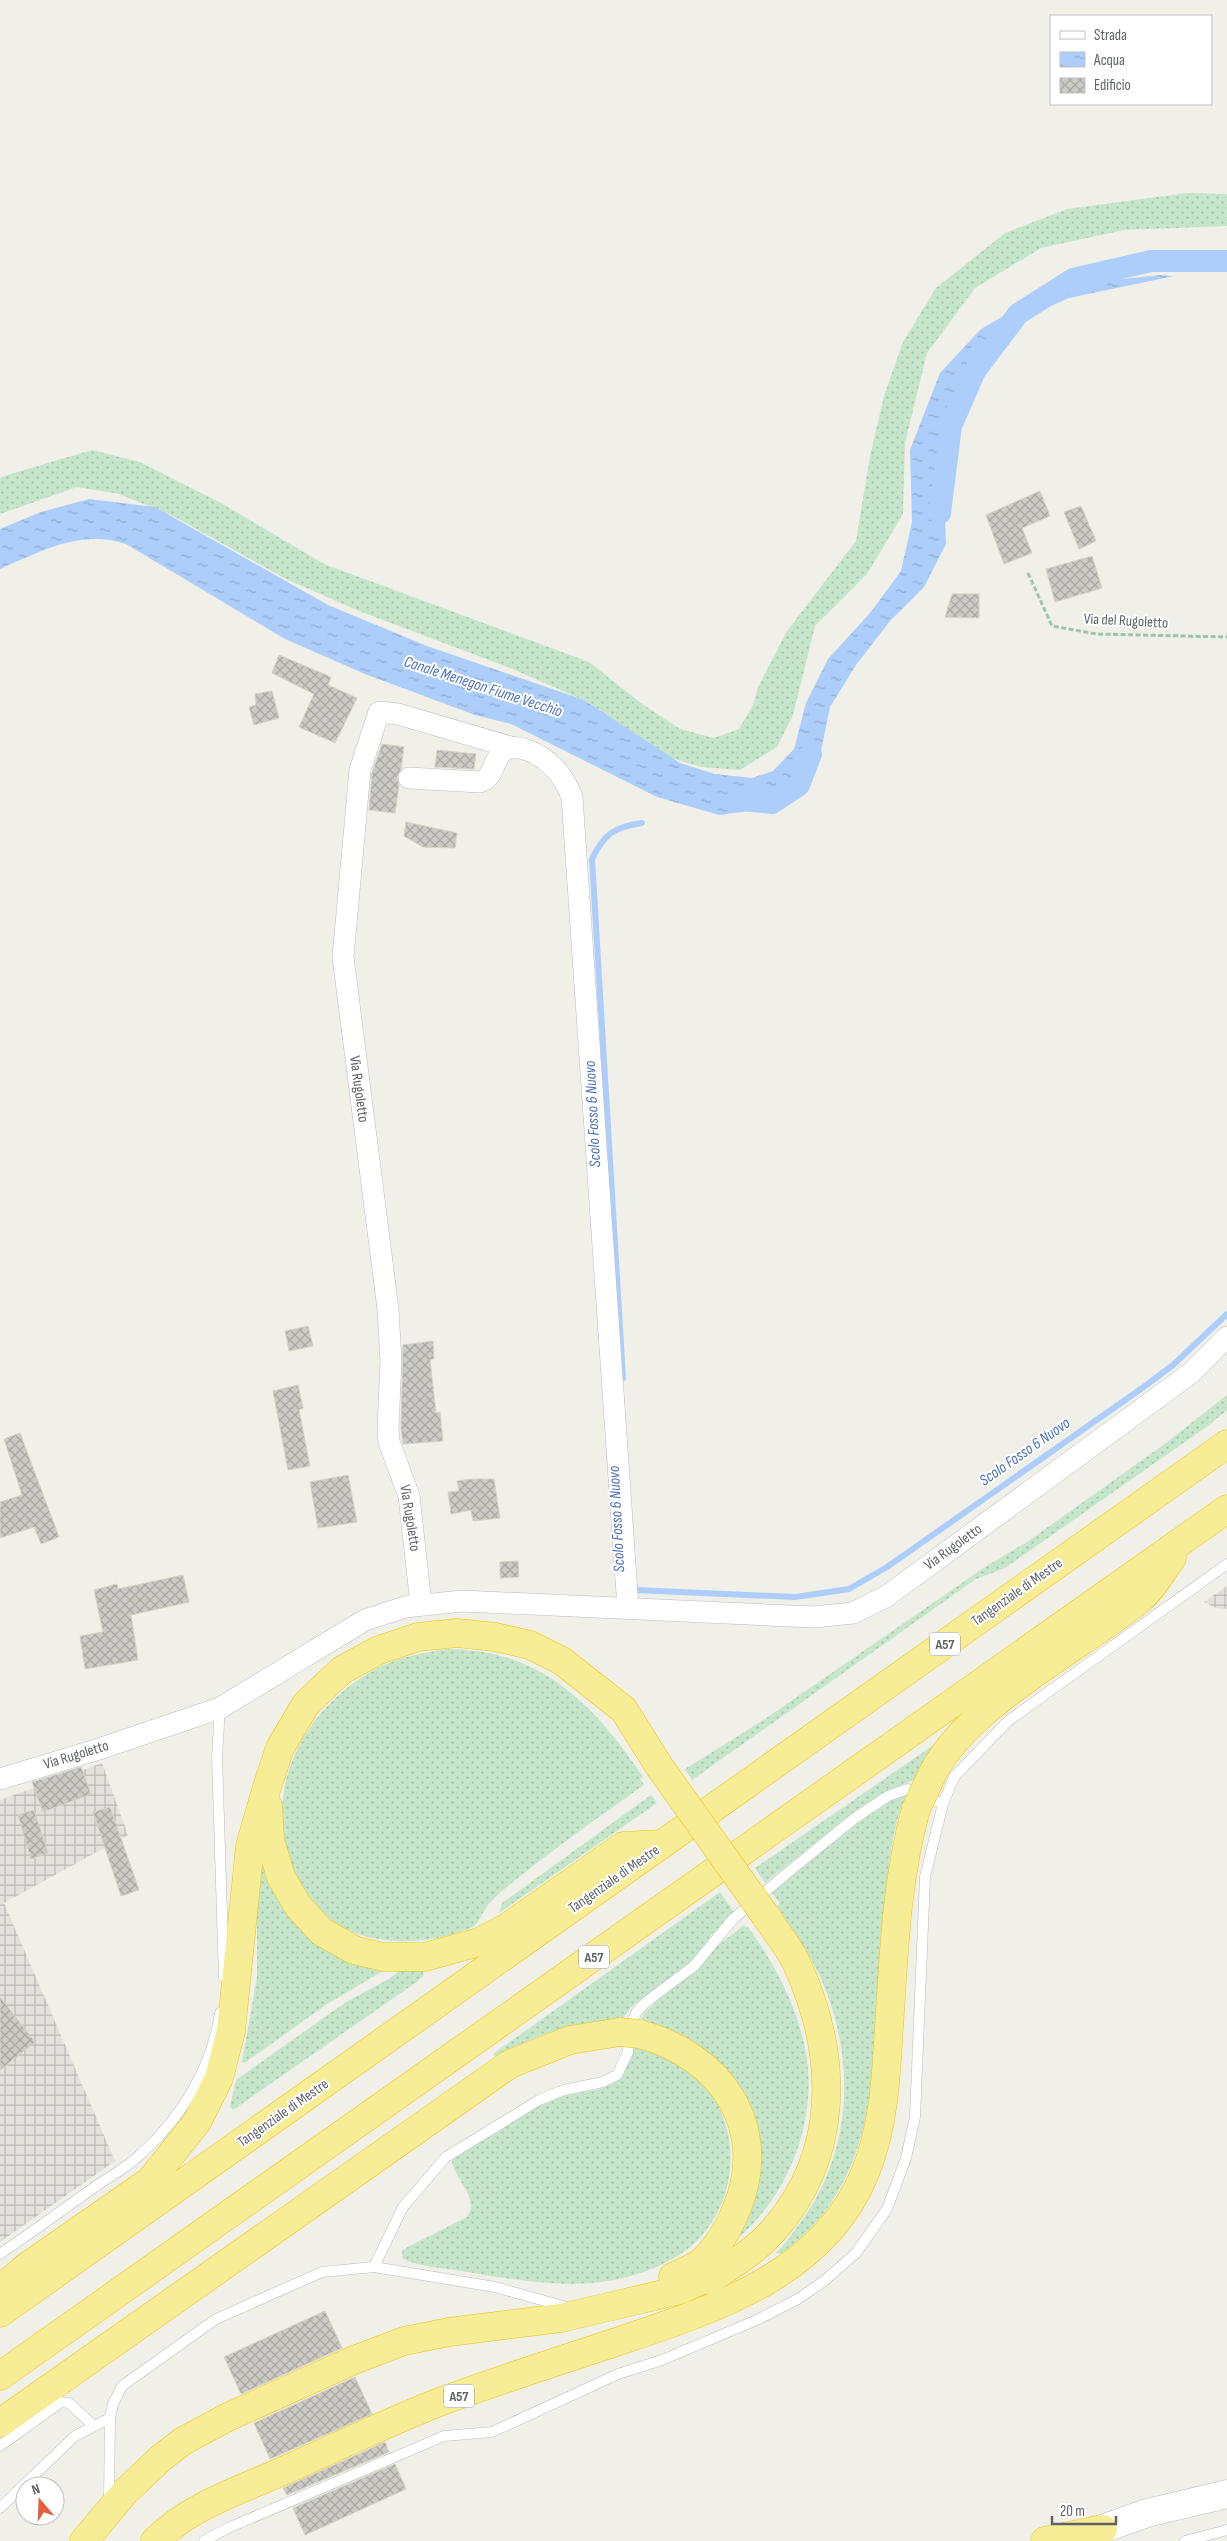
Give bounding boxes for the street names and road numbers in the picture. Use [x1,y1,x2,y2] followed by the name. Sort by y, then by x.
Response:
[1083,609,1169,633] street label: Via del Rugoletto
[345,1054,373,1124] street label: Via Rugoletto
[395,1483,425,1553] street label: Via Rugoletto
[920,1520,986,1574] street label: Via Rugoletto
[968,1553,1066,1631] street label: Tangenziale di Mestre
[930,1632,960,1656] road number: A57
[41,1736,111,1774] street label: Via Rugoletto
[565,1840,663,1918] street label: Tangenziale di Mestre
[579,1945,609,1968] road number: A57
[234,2074,332,2152] street label: Tangenziale di Mestre
[444,2384,474,2408] road number: A57

